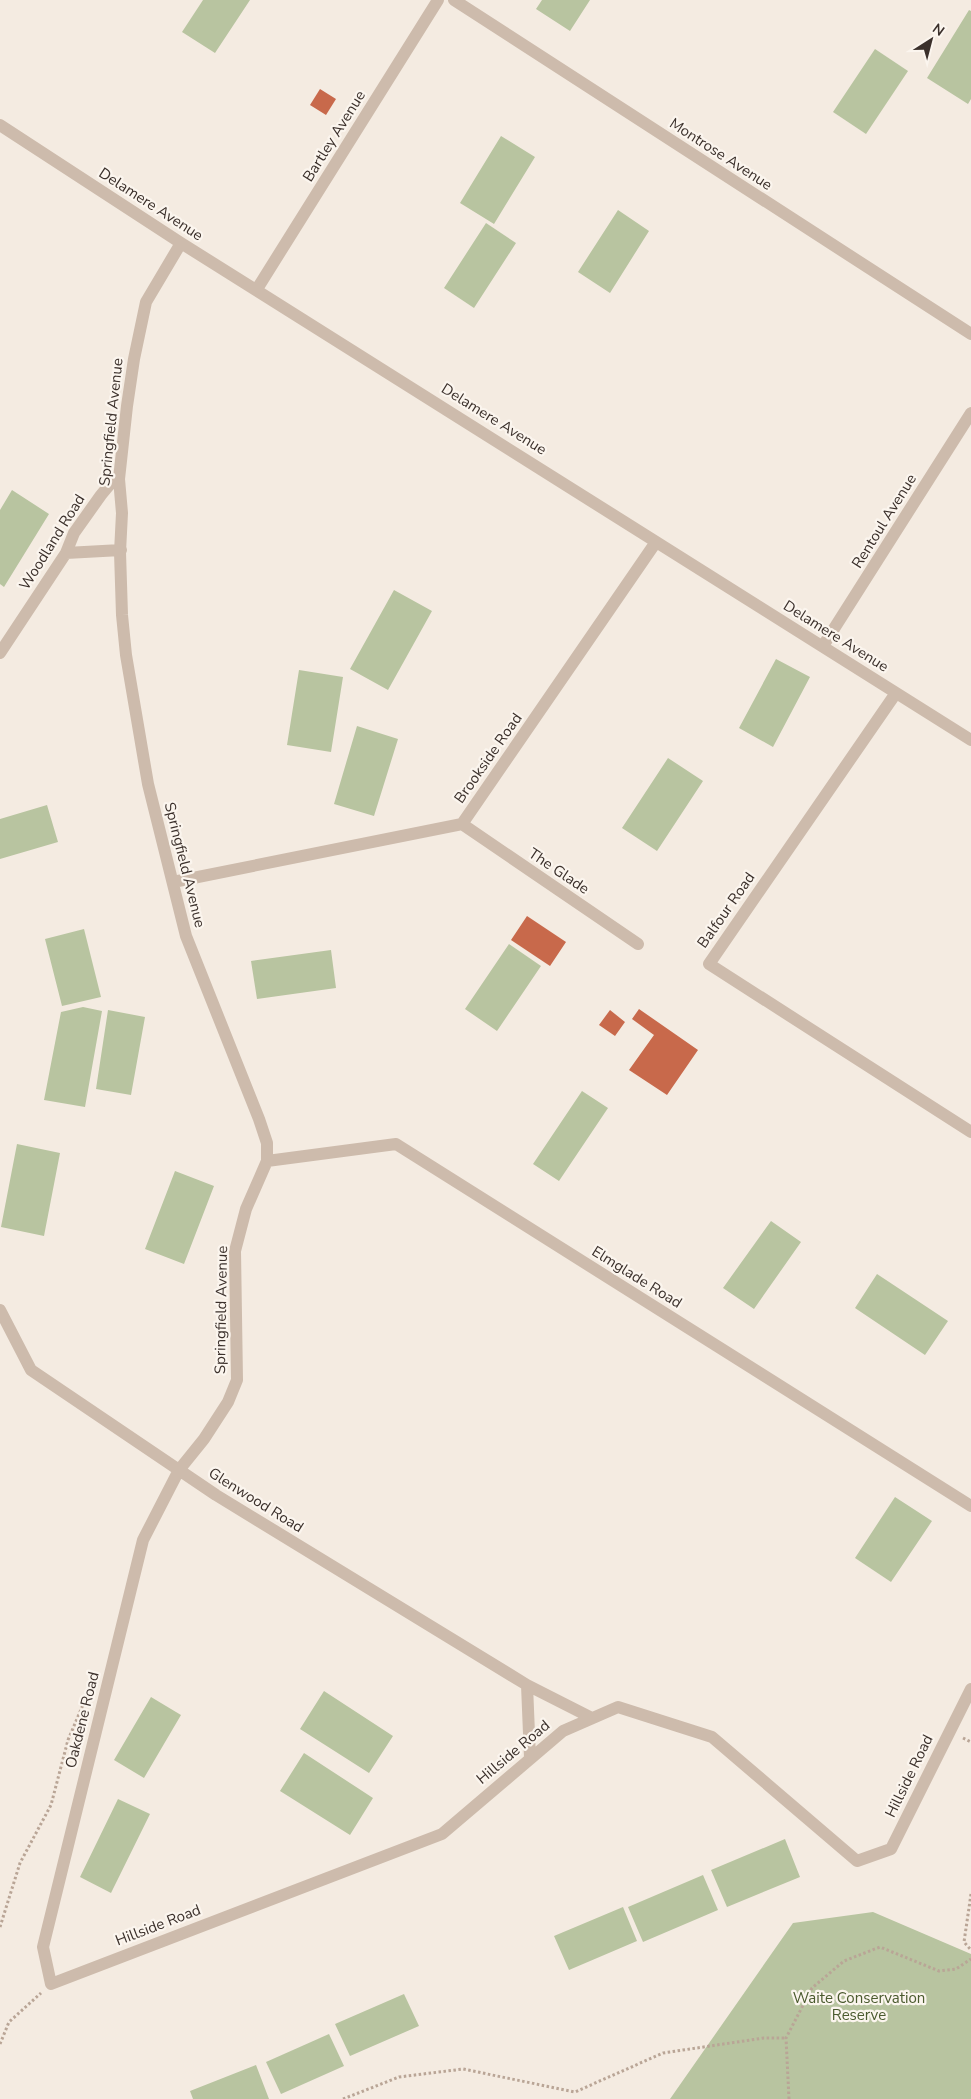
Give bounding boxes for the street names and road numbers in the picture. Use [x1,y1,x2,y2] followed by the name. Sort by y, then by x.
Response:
[298,87,370,185] street label: Bartley Avenue
[666,113,776,195] street label: Montrose Avenue
[95,163,207,245] street label: Delamere Avenue
[94,357,128,487] street label: Springfield Avenue
[438,379,550,459] street label: Delamere Avenue
[847,470,921,572] street label: Rentoul Avenue
[15,490,89,594] street label: Woodland Road
[780,596,892,676] street label: Delamere Avenue
[450,709,526,807] street label: Brookside Road
[160,800,210,930] street label: Springfield Avenue
[525,843,593,899] street label: The Glade
[693,868,759,952] street label: Balfour Road
[588,1241,686,1313] street label: Elmglade Road
[210,1246,232,1374] street label: Springfield Avenue
[205,1463,307,1537] street label: Glenwood Road
[60,1670,104,1770] street label: Oakdene Road
[472,1715,554,1789] street label: Hillside Road
[880,1731,938,1821] street label: Hillside Road
[112,1900,204,1950] street label: Hillside Road

